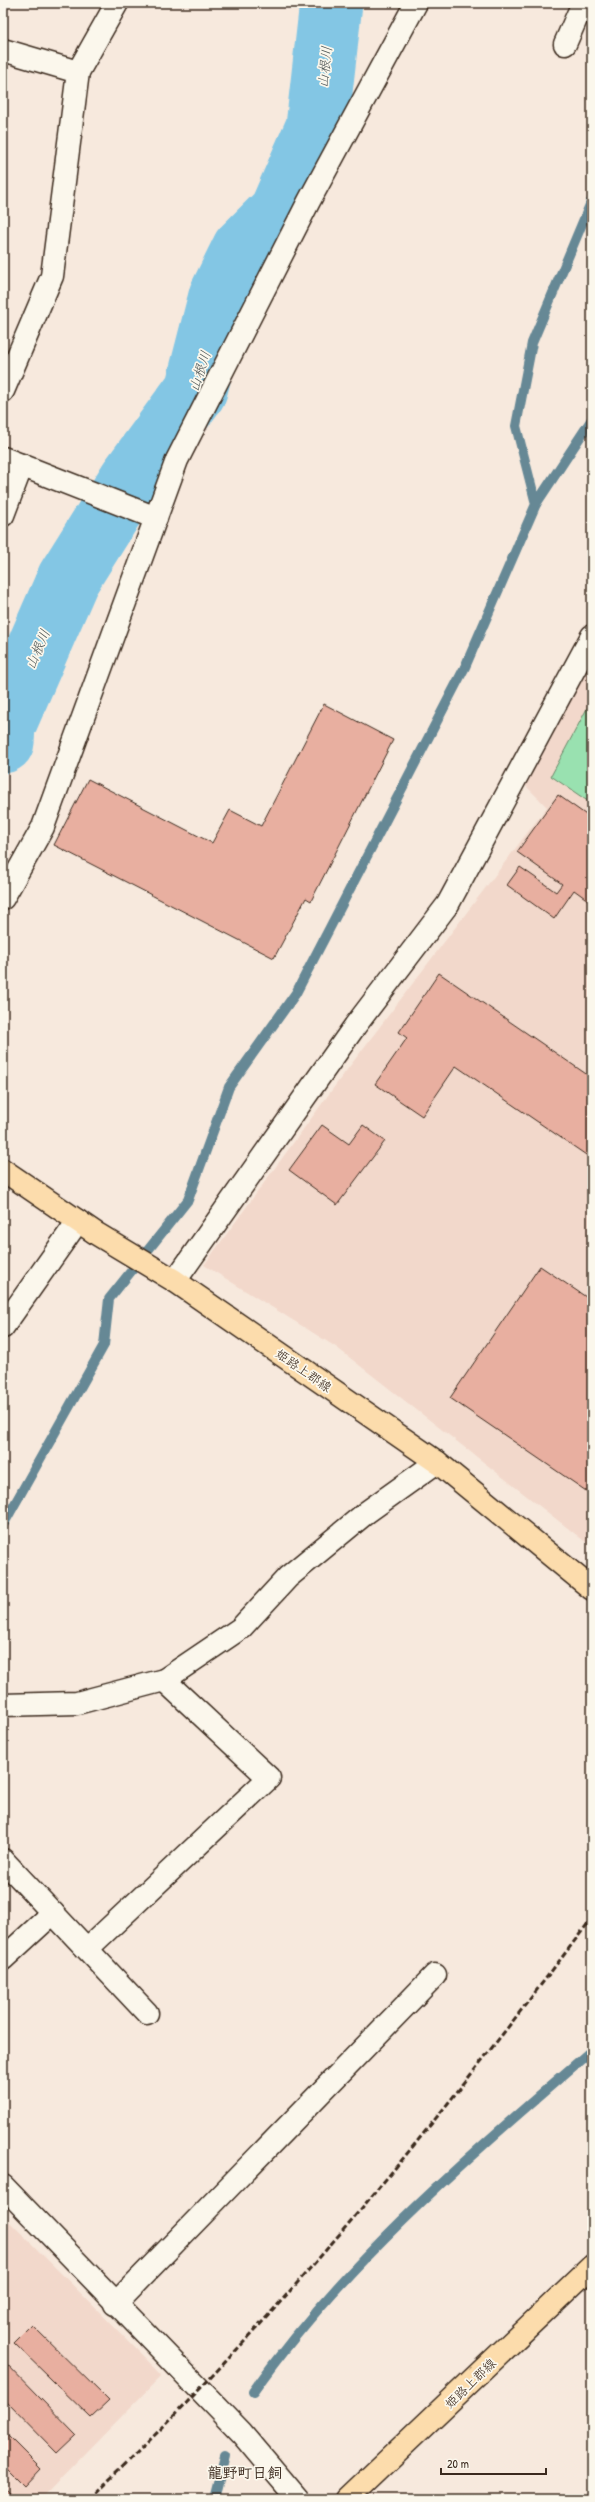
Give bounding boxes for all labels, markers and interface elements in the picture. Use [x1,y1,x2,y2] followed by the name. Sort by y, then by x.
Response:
[312,45,336,89] water label: 山根川
[183,348,215,394] water label: 山根川
[20,626,54,672] water label: 山根川
[272,1344,337,1397] street label: 姫路上郡線
[440,2353,500,2412] street label: 姫路上郡線
[441,2450,546,2476] scale bar
[447,2455,469,2472] text: 20 m
[207,2462,283,2483] district label: 龍野町日飼

